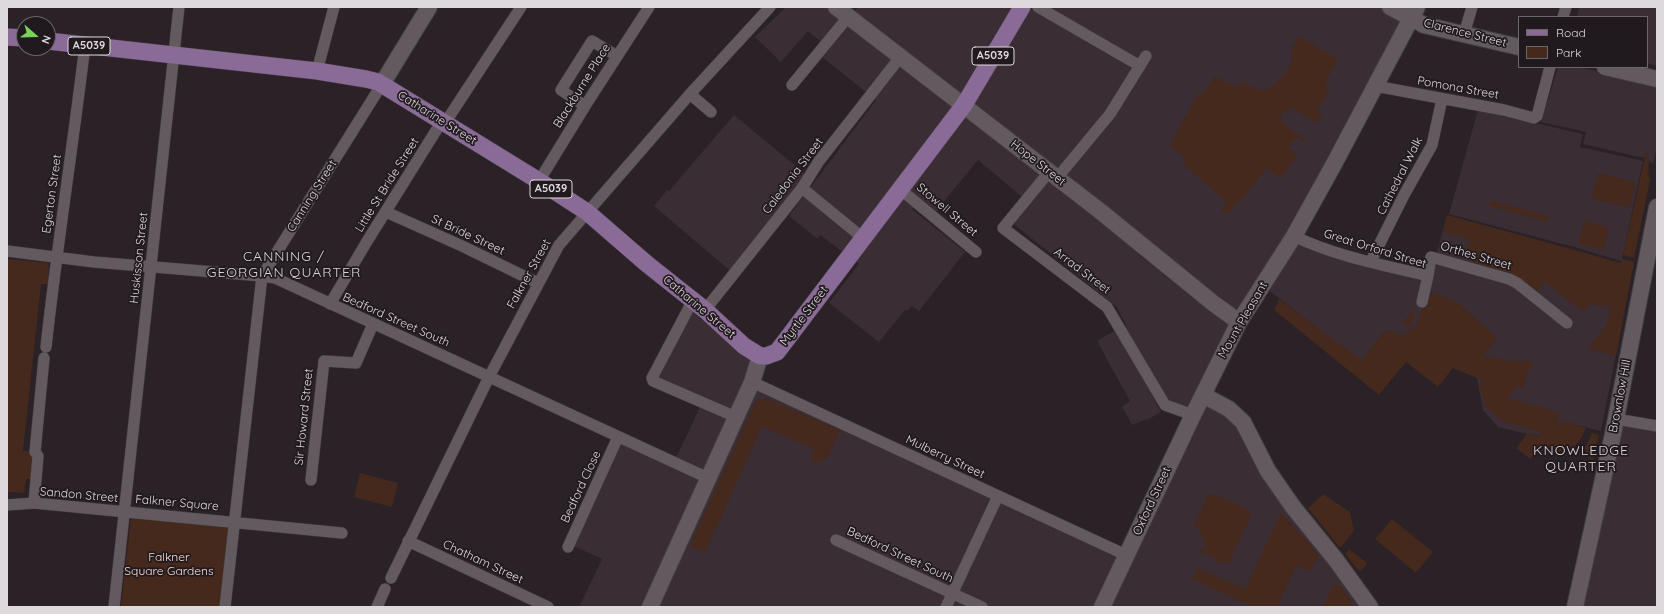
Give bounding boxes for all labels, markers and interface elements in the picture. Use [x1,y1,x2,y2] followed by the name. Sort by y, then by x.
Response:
[16,16,56,56] north arrow
[1422,16,1508,50] street label: Clarence Street
[1518,16,1648,68] legend
[1556,25,1586,40] text: Road
[38,34,54,46] text: N
[68,37,110,55] road number: A5039
[550,41,614,131] street label: Blackburne Place
[1556,45,1581,60] text: Park
[972,47,1014,65] road number: A5039
[1416,74,1500,102] street label: Pomona Street
[395,88,479,148] street label: Catharine Street
[352,135,422,235] street label: Little St Bride Street
[760,135,826,217] street label: Caledonia Street
[1374,135,1426,217] street label: Cathedral Walk
[1008,137,1068,189] street label: Hope Street
[39,154,65,234] street label: Egerton Street
[284,157,340,235] street label: Canning Street
[530,180,572,198] road number: A5039
[913,180,981,240] street label: Stowell Street
[127,212,151,304] street label: Huskisson Street
[429,212,507,258] street label: St Bride Street
[1322,227,1428,271] street label: Great Orford Street
[504,237,554,311] street label: Falkner Street
[1439,239,1513,273] street label: Orthes Street
[1051,245,1113,297] street label: Arrad Street
[207,249,361,282] district label: CANNING / GEORGIAN QUARTER
[660,272,738,342] street label: Catharine Street
[1215,279,1271,361] street label: Mount Pleasant
[777,283,831,349] street label: Myrtle Street
[340,290,452,350] street label: Bedford Street South
[1606,358,1634,434] street label: Brownlow Hill
[292,368,316,466] street label: Sir Howard Street
[903,432,987,482] street label: Mulberry Street
[1533,443,1629,476] district label: KNOWLEDGE QUARTER
[558,449,604,525] street label: Bedford Close
[1130,465,1174,537] street label: Oxford Street
[39,484,119,506] street label: Sandon Street
[135,492,219,514] street label: Falkner Square
[845,524,955,586] street label: Bedford Street South
[440,537,526,587] street label: Chatham Street
[124,550,214,578] park label: Falkner Square Gardens

